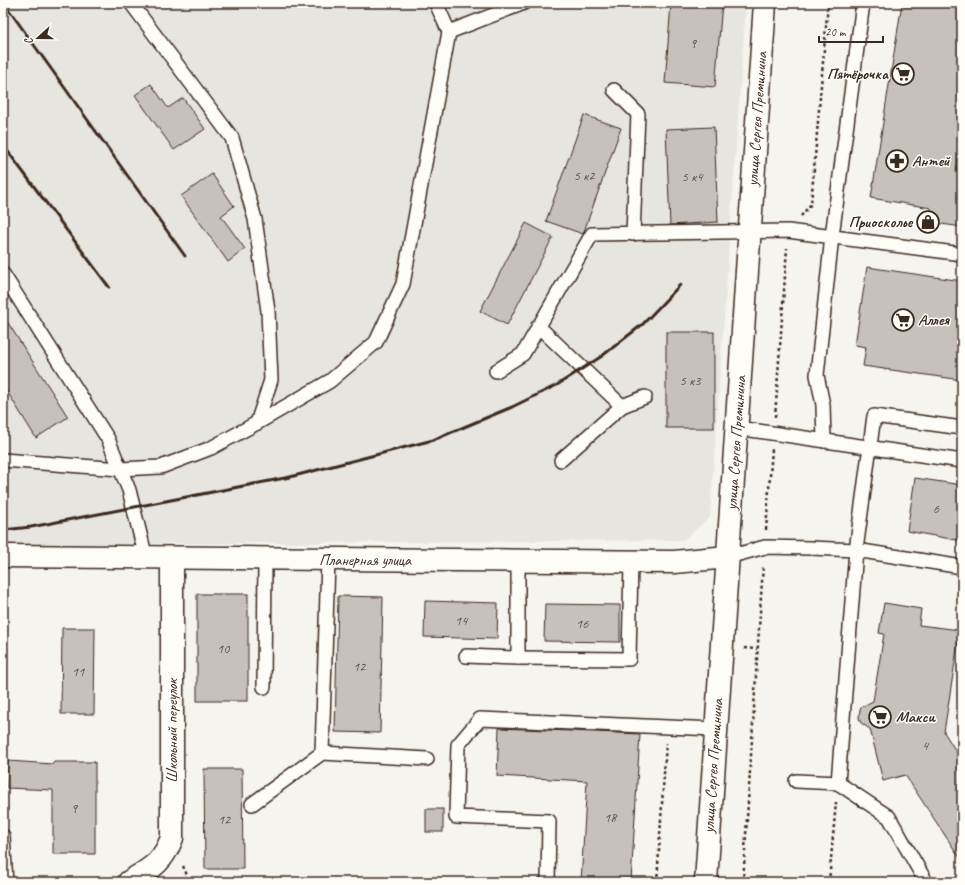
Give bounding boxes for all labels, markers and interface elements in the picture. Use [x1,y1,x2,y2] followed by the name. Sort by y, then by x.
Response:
[18,18,58,58] north arrow
[819,18,883,44] scale bar
[825,24,847,40] text: 20 m
[21,35,36,47] text: С
[690,35,698,52] house number: 9
[742,50,772,188] street label: улица Сергея Преминина
[890,61,916,87] supermarket icon: Пятёрочка
[827,64,889,84] place label: Пятёрочка
[884,148,910,174] pharmacy icon: Антей
[912,151,951,171] place label: Антей
[573,167,596,184] house number: 5 к2
[681,168,704,185] house number: 5 к4
[915,209,941,235] shop icon: Приосколье
[849,212,914,232] place label: Приосколье
[890,307,916,333] supermarket icon: Аллея
[918,310,950,330] place label: Аллея
[679,372,702,389] house number: 5 к3
[721,374,751,512] street label: улица Сергея Преминина
[933,500,940,517] house number: 6
[319,550,412,570] street label: Планерная улица
[455,612,469,629] house number: 14
[576,615,589,632] house number: 16
[217,640,231,657] house number: 10
[353,658,367,675] house number: 12
[72,663,85,680] house number: 11
[162,677,182,783] street label: Школьный переулок
[698,697,728,835] street label: улица Сергея Преминина
[867,704,893,730] supermarket icon: Макси
[896,707,936,727] place label: Макси
[922,737,930,754] house number: 4
[71,800,79,817] house number: 9
[604,809,618,826] house number: 18
[218,811,232,828] house number: 12

